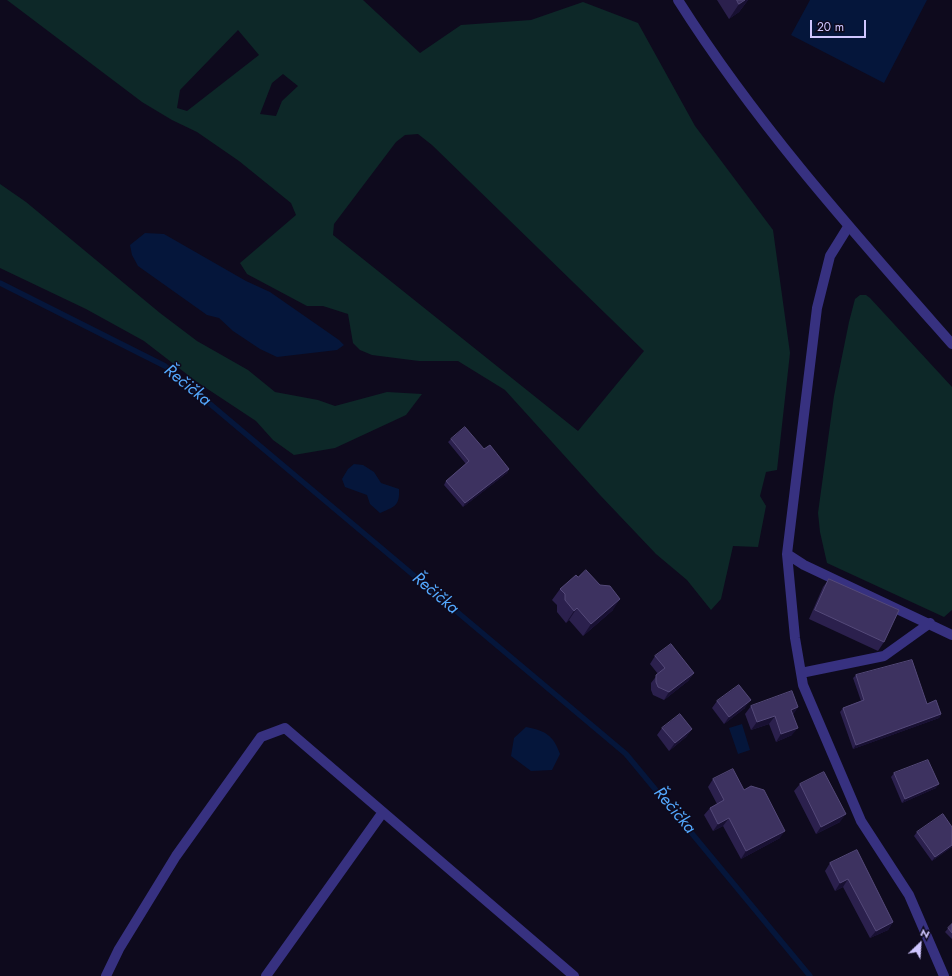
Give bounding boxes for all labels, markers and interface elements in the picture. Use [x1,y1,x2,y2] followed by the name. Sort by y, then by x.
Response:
[812,12,868,38] scale bar
[817,18,844,36] text: 20 m
[159,361,215,411] water label: Řečička
[408,569,462,619] water label: Řečička
[649,784,699,838] water label: Řečička
[900,924,940,964] north arrow
[918,924,932,942] text: N

